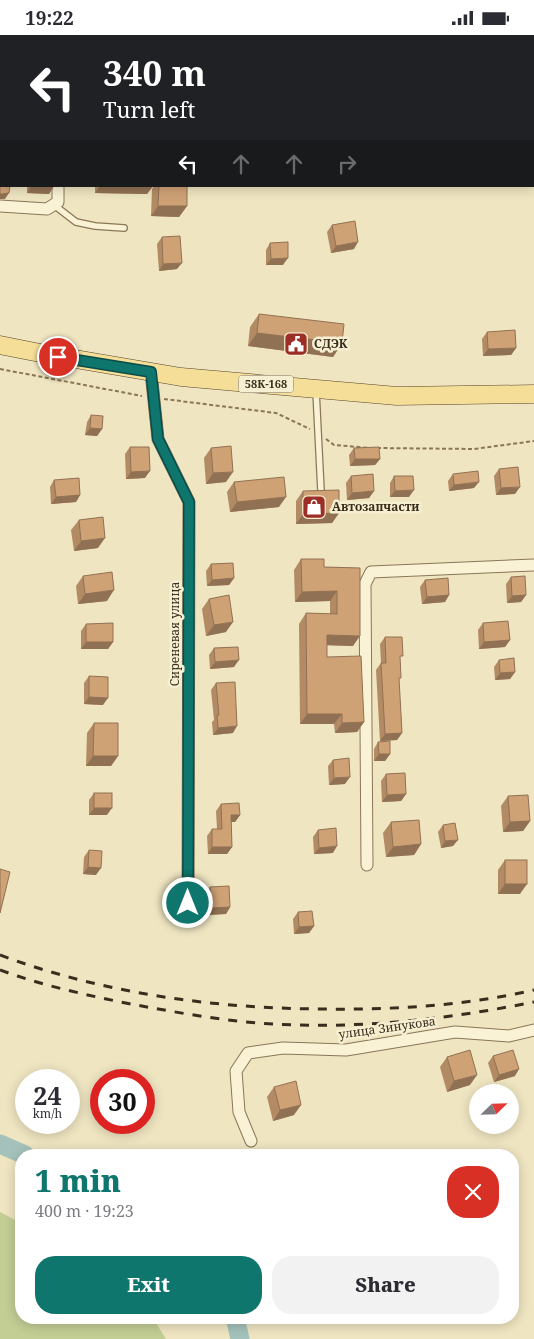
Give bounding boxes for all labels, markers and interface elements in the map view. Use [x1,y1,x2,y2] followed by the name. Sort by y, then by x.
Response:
[25,5,74,31] text: 19:22
[103,49,206,96] text: 340 m
[20,55,85,120] icon: left
[103,94,195,124] text: Turn left
[174,150,202,178] icon: left
[227,150,255,178] icon: ahead
[280,150,308,178] icon: ahead
[333,150,361,178] icon: right
[283,331,309,357] public building icon: СДЭК
[314,335,348,352] place label: СДЭК
[37,336,79,378] pin
[44,343,72,371] icon: arrive
[238,375,294,393] road number: 58К-168
[301,494,327,520] shop icon: Автозапчасти
[332,498,420,515] place label: Автозапчасти
[166,582,183,686] street label: Сиреневая улица
[161,876,213,928] position arrow
[337,1012,437,1043] street label: улица Зинукова
[90,1069,155,1134] speed limit sign: 30
[33,1078,62,1112] text: 24
[469,1084,519,1134] north arrow
[469,1084,519,1134] map controls
[33,1105,62,1122] text: km/h
[35,1160,121,1201] text: 1 min
[447,1166,499,1218] button: close
[35,1200,134,1222] text: 400 m · 19:23
[35,1256,262,1314] button: Exit
[272,1256,499,1314] button: Share

